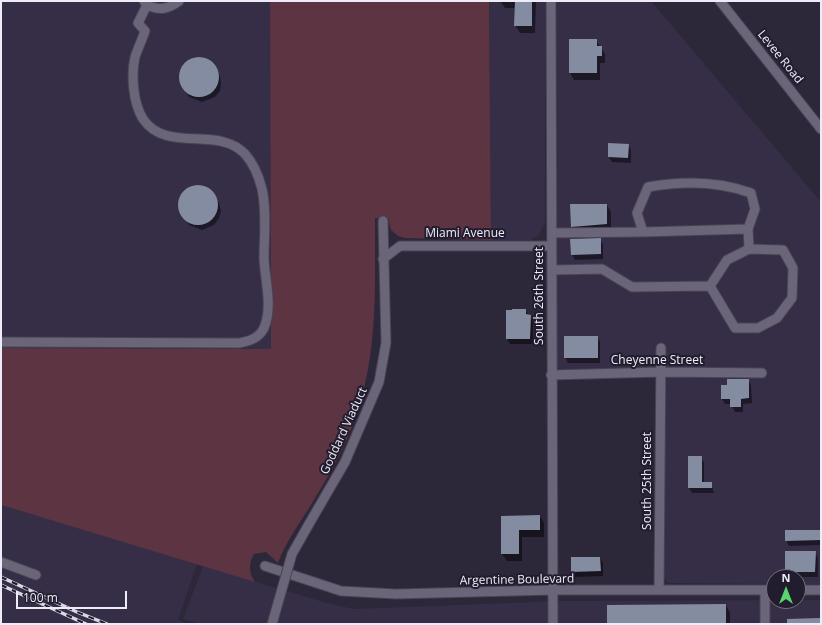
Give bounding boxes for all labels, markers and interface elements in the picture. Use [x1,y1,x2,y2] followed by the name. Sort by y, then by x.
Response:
[754,28,806,86] street label: Levee Road
[425,227,505,241] street label: Miami Avenue
[533,247,547,345] street label: South 26th Street
[611,354,703,368] street label: Cheyenne Street
[318,385,370,477] street label: Goddard Viaduct
[641,432,655,530] street label: South 25th Street
[766,569,806,609] north arrow
[782,570,790,585] text: N
[460,572,574,588] street label: Argentine Boulevard
[18,583,129,609] scale bar
[23,589,58,606] text: 100 m

